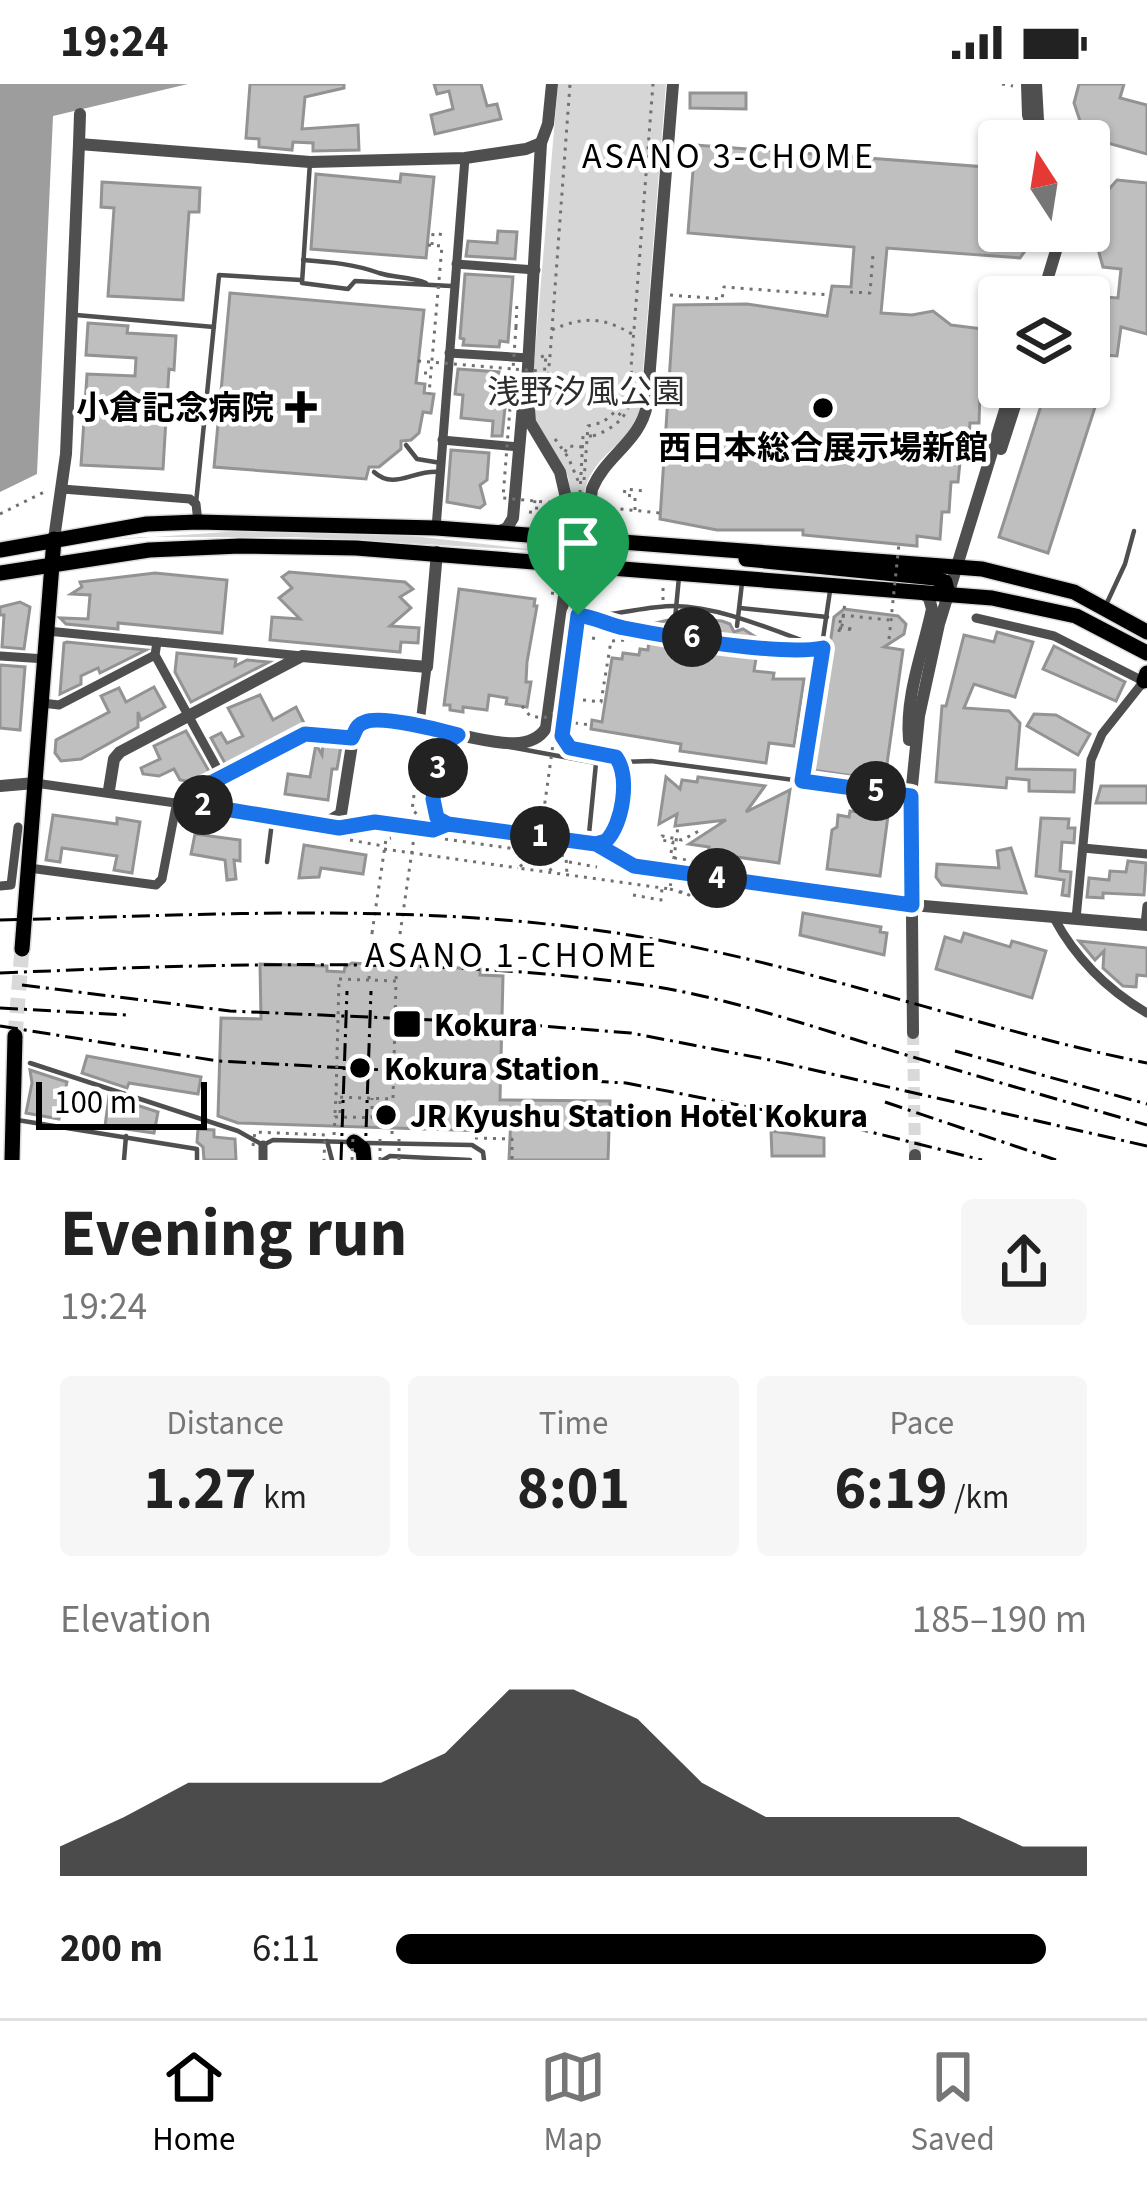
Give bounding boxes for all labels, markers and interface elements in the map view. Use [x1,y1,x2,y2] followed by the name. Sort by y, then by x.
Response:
[60,10,169,74] text: 19:24
[978,120,1110,252] north arrow
[978,120,1110,408] map controls
[582,131,876,182] district label: ASANO 3-CHOME
[978,276,1110,408] button: layers
[487,369,685,416] park label: 浅野汐風公園
[76,385,274,432] place label: 小倉記念病院
[285,391,317,423] marker: 小倉記念病院
[810,395,836,421] marker: 西日本総合展示場新館
[658,425,988,472] place label: 西日本総合展示場新館
[527,492,629,615] pin
[545,510,611,576] icon: arrive
[662,607,722,667] pin: 6
[683,613,701,660] text: 6
[408,738,468,798] pin: 3
[429,744,447,791] text: 3
[846,761,906,821] pin: 5
[867,767,885,814] text: 5
[173,775,233,835] pin: 2
[194,781,212,828] text: 2
[510,806,570,866] pin: 1
[531,812,549,859] text: 1
[687,848,747,908] pin: 4
[708,854,726,901] text: 4
[365,930,659,981] district label: ASANO 1-CHOME
[434,1002,538,1049] place label: Kokura
[391,1008,423,1040] marker: Kokura
[384,1046,600,1093] place label: Kokura Station
[347,1055,373,1081] marker: Kokura Station
[36,1076,207,1129] scale bar
[54,1079,137,1126] text: 100 m
[410,1093,868,1140] place label: JR Kyushu Station Hotel Kokura
[373,1102,399,1128] marker: JR Kyushu Station Hotel Kokura
[60,1187,407,1281] text: Evening run
[961,1199,1087,1325] button: share
[60,1279,147,1335] text: 19:24
[166,1400,284,1447] text: Distance
[539,1400,608,1447] text: Time
[890,1400,954,1447] text: Pace
[143,1447,257,1532] text: 1.27
[517,1447,630,1532] text: 8:01
[834,1447,947,1532] text: 6:19
[257,1474,307,1521] text: km
[947,1474,1009,1521] text: /km
[60,1592,212,1648] text: Elevation
[912,1592,1087,1648] text: 185–190 m
[60,1921,163,1977] text: 200 m
[252,1921,320,1977] text: 6:11
[152,2044,235,2163] tab: Home
[540,2044,606,2163] tab: Map
[910,2044,995,2163] tab: Saved

